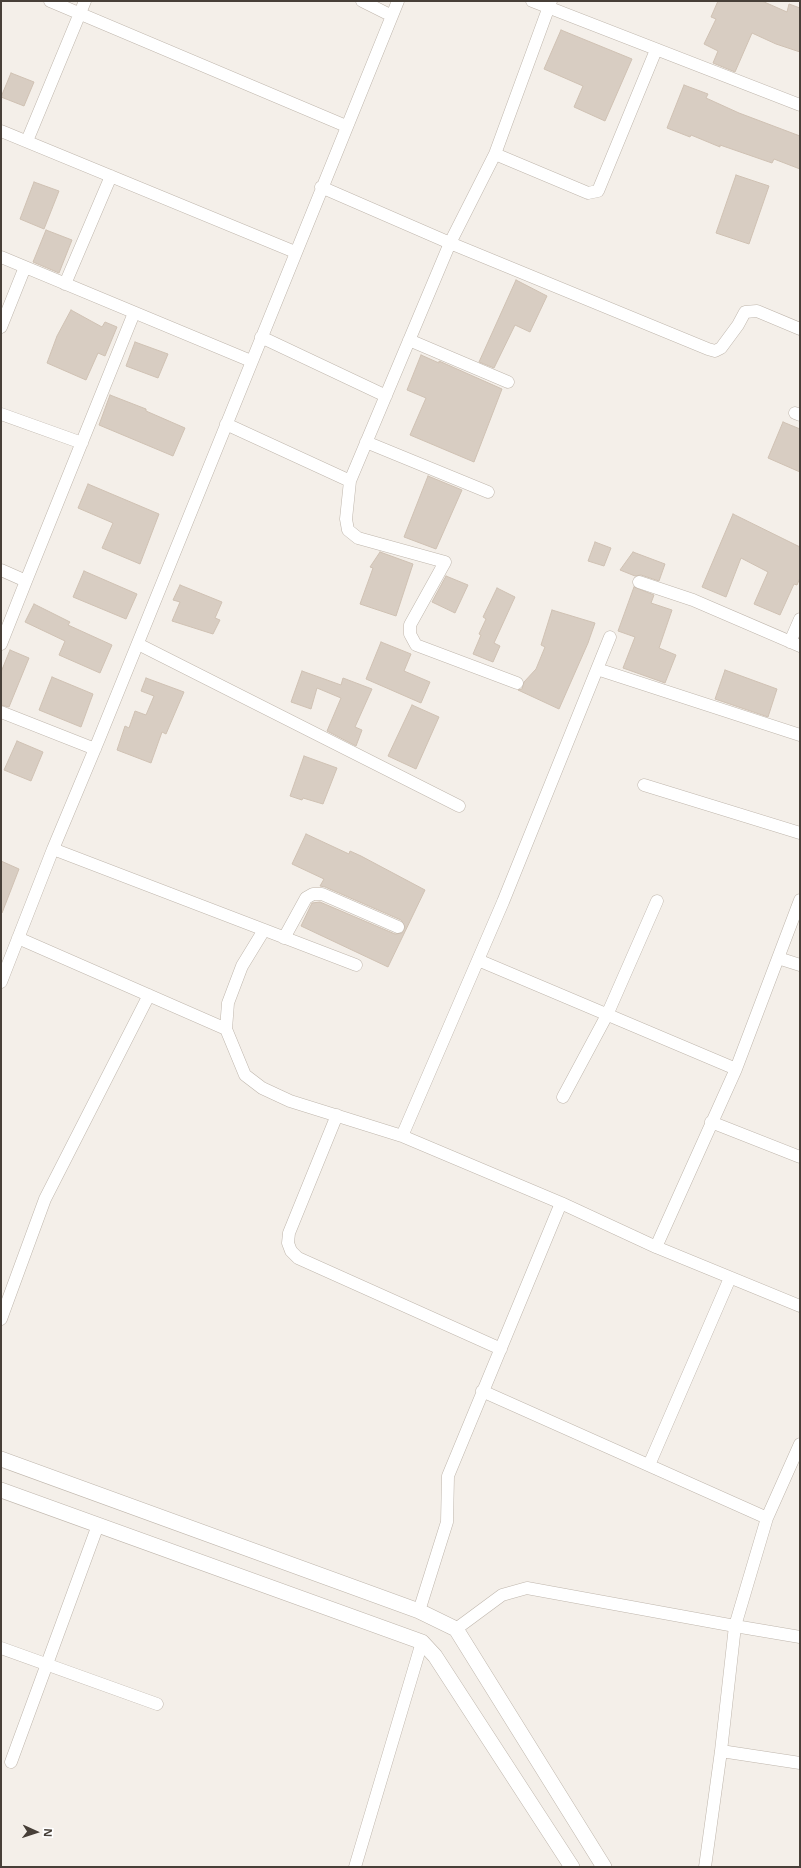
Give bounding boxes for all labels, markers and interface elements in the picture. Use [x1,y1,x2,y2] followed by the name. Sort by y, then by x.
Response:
[16,1812,56,1852] north arrow
[41,1828,56,1838] text: N

